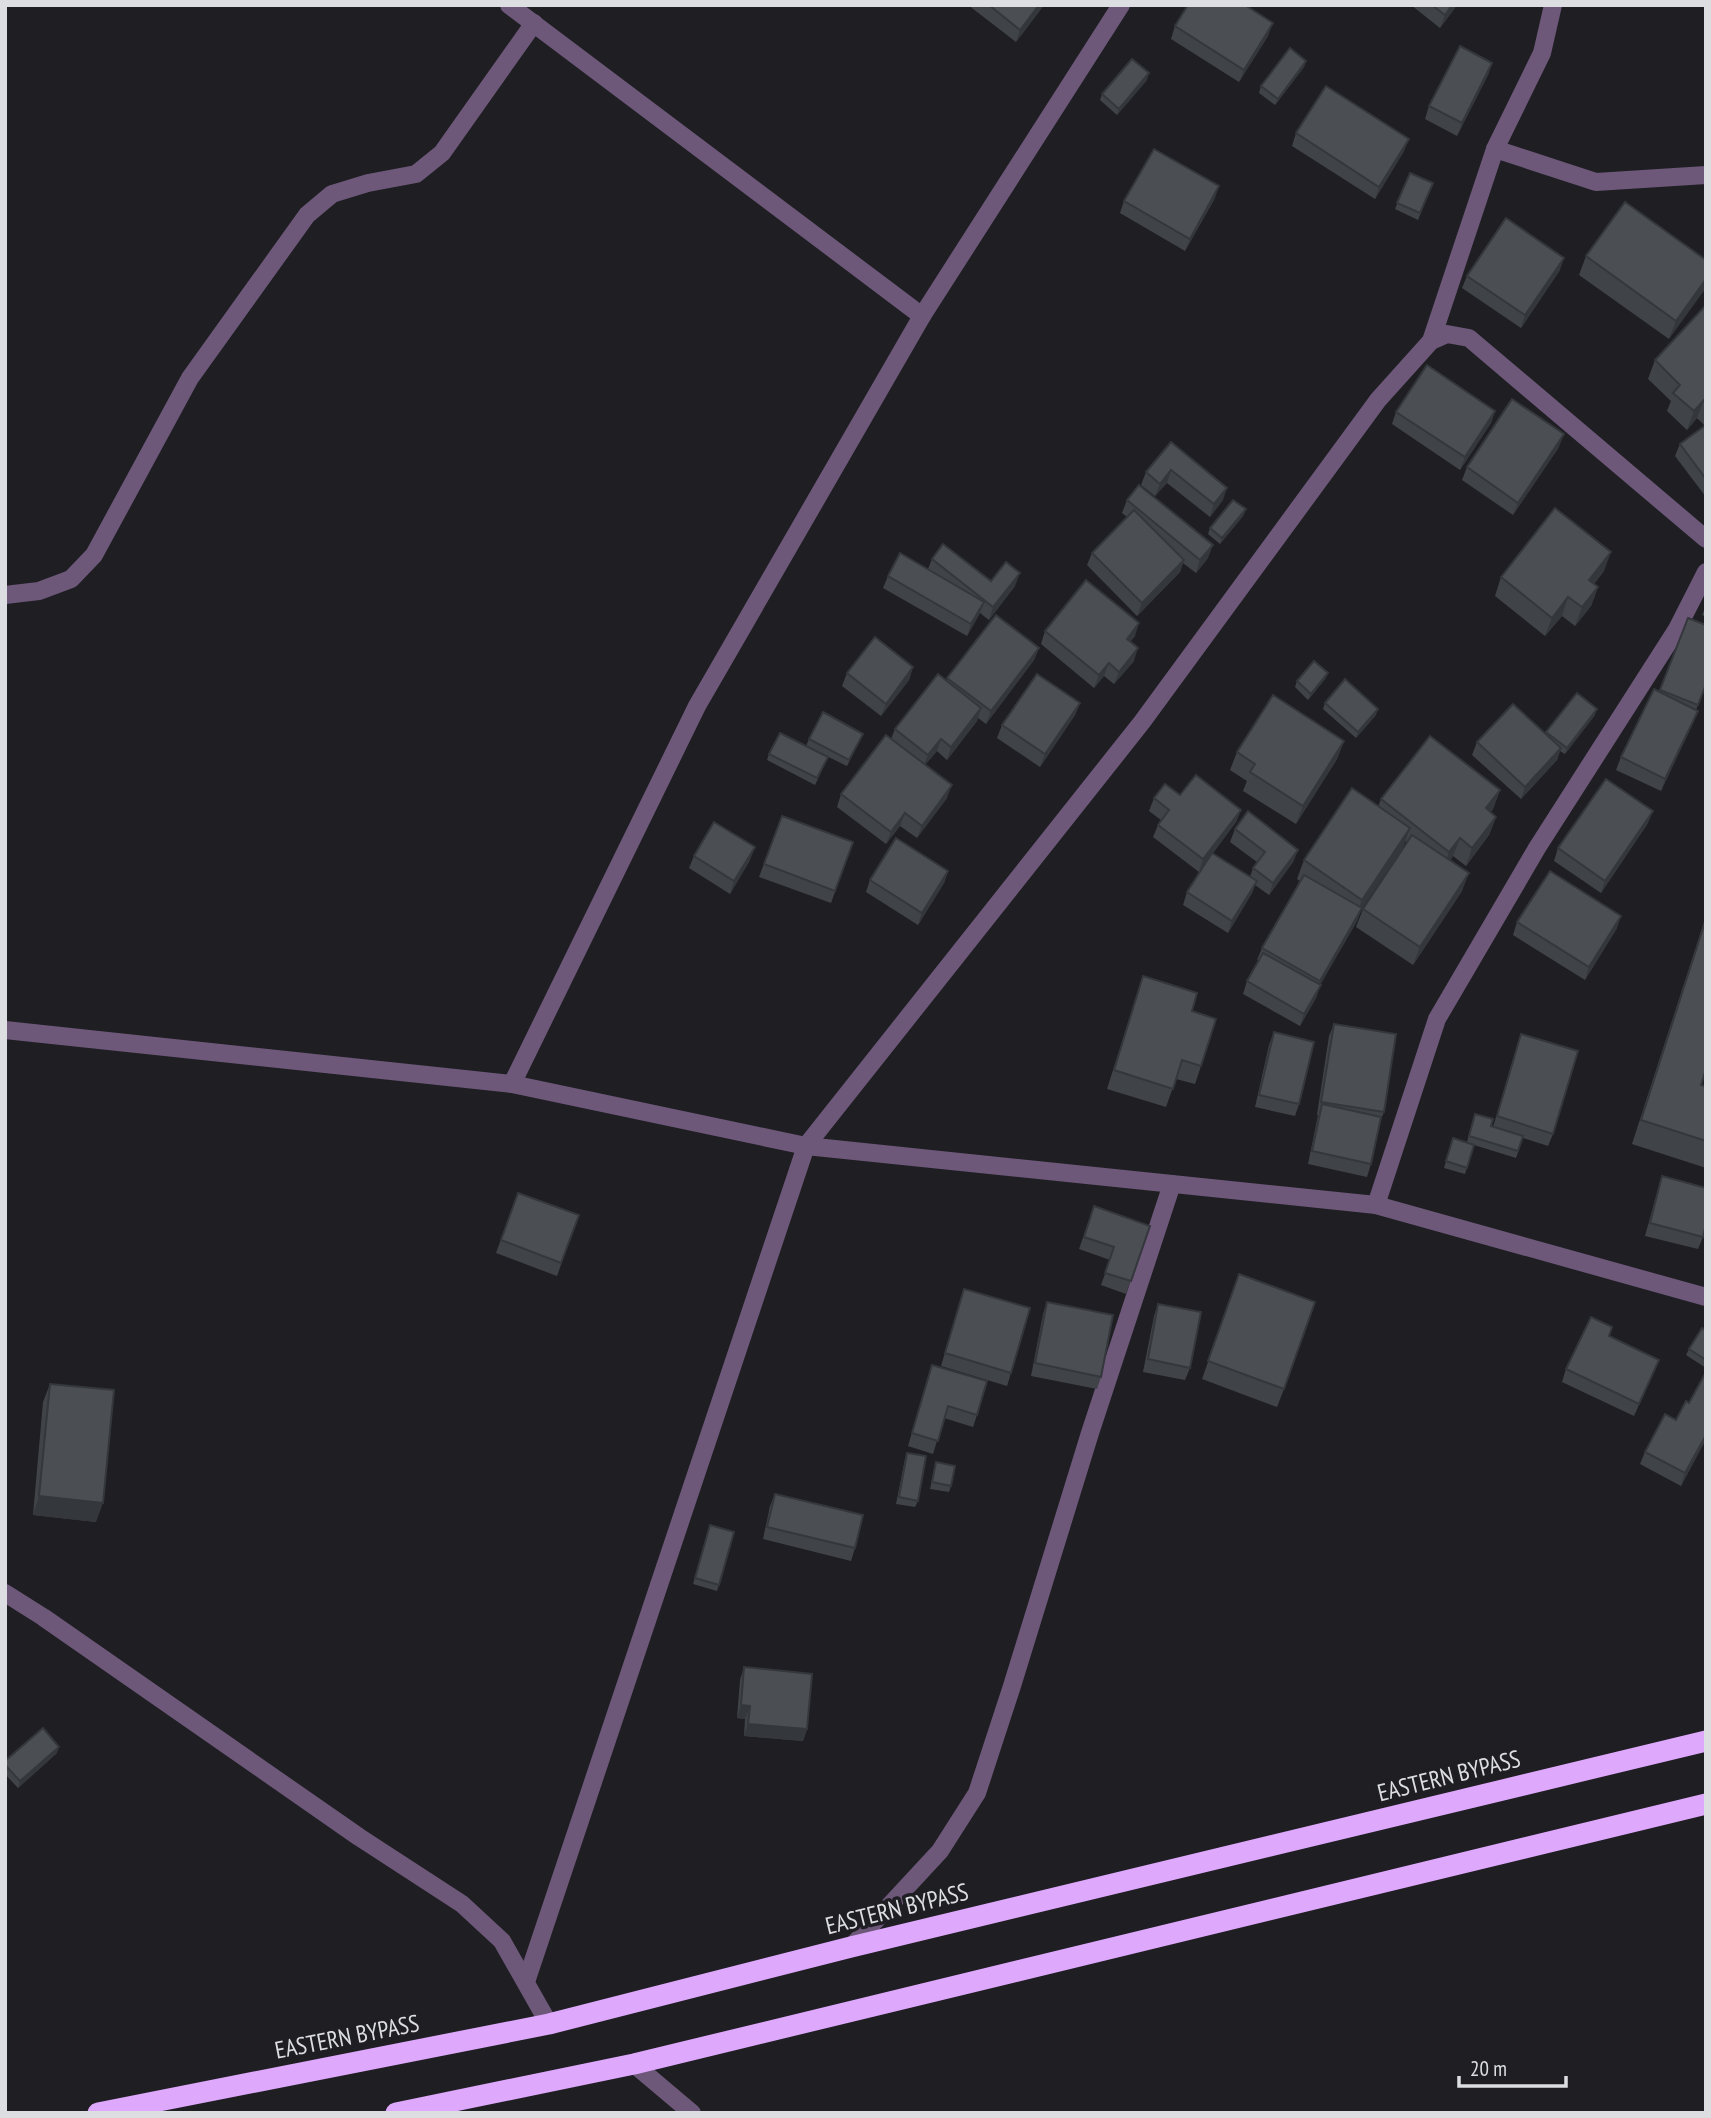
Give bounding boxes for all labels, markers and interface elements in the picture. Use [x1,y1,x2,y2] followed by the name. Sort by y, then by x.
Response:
[1374,1743,1524,1808] street label: EASTERN BYPASS
[822,1876,972,1941] street label: EASTERN BYPASS
[272,2007,422,2066] street label: EASTERN BYPASS
[1459,2044,1566,2088] scale bar
[1470,2055,1507,2082] text: 20 m

